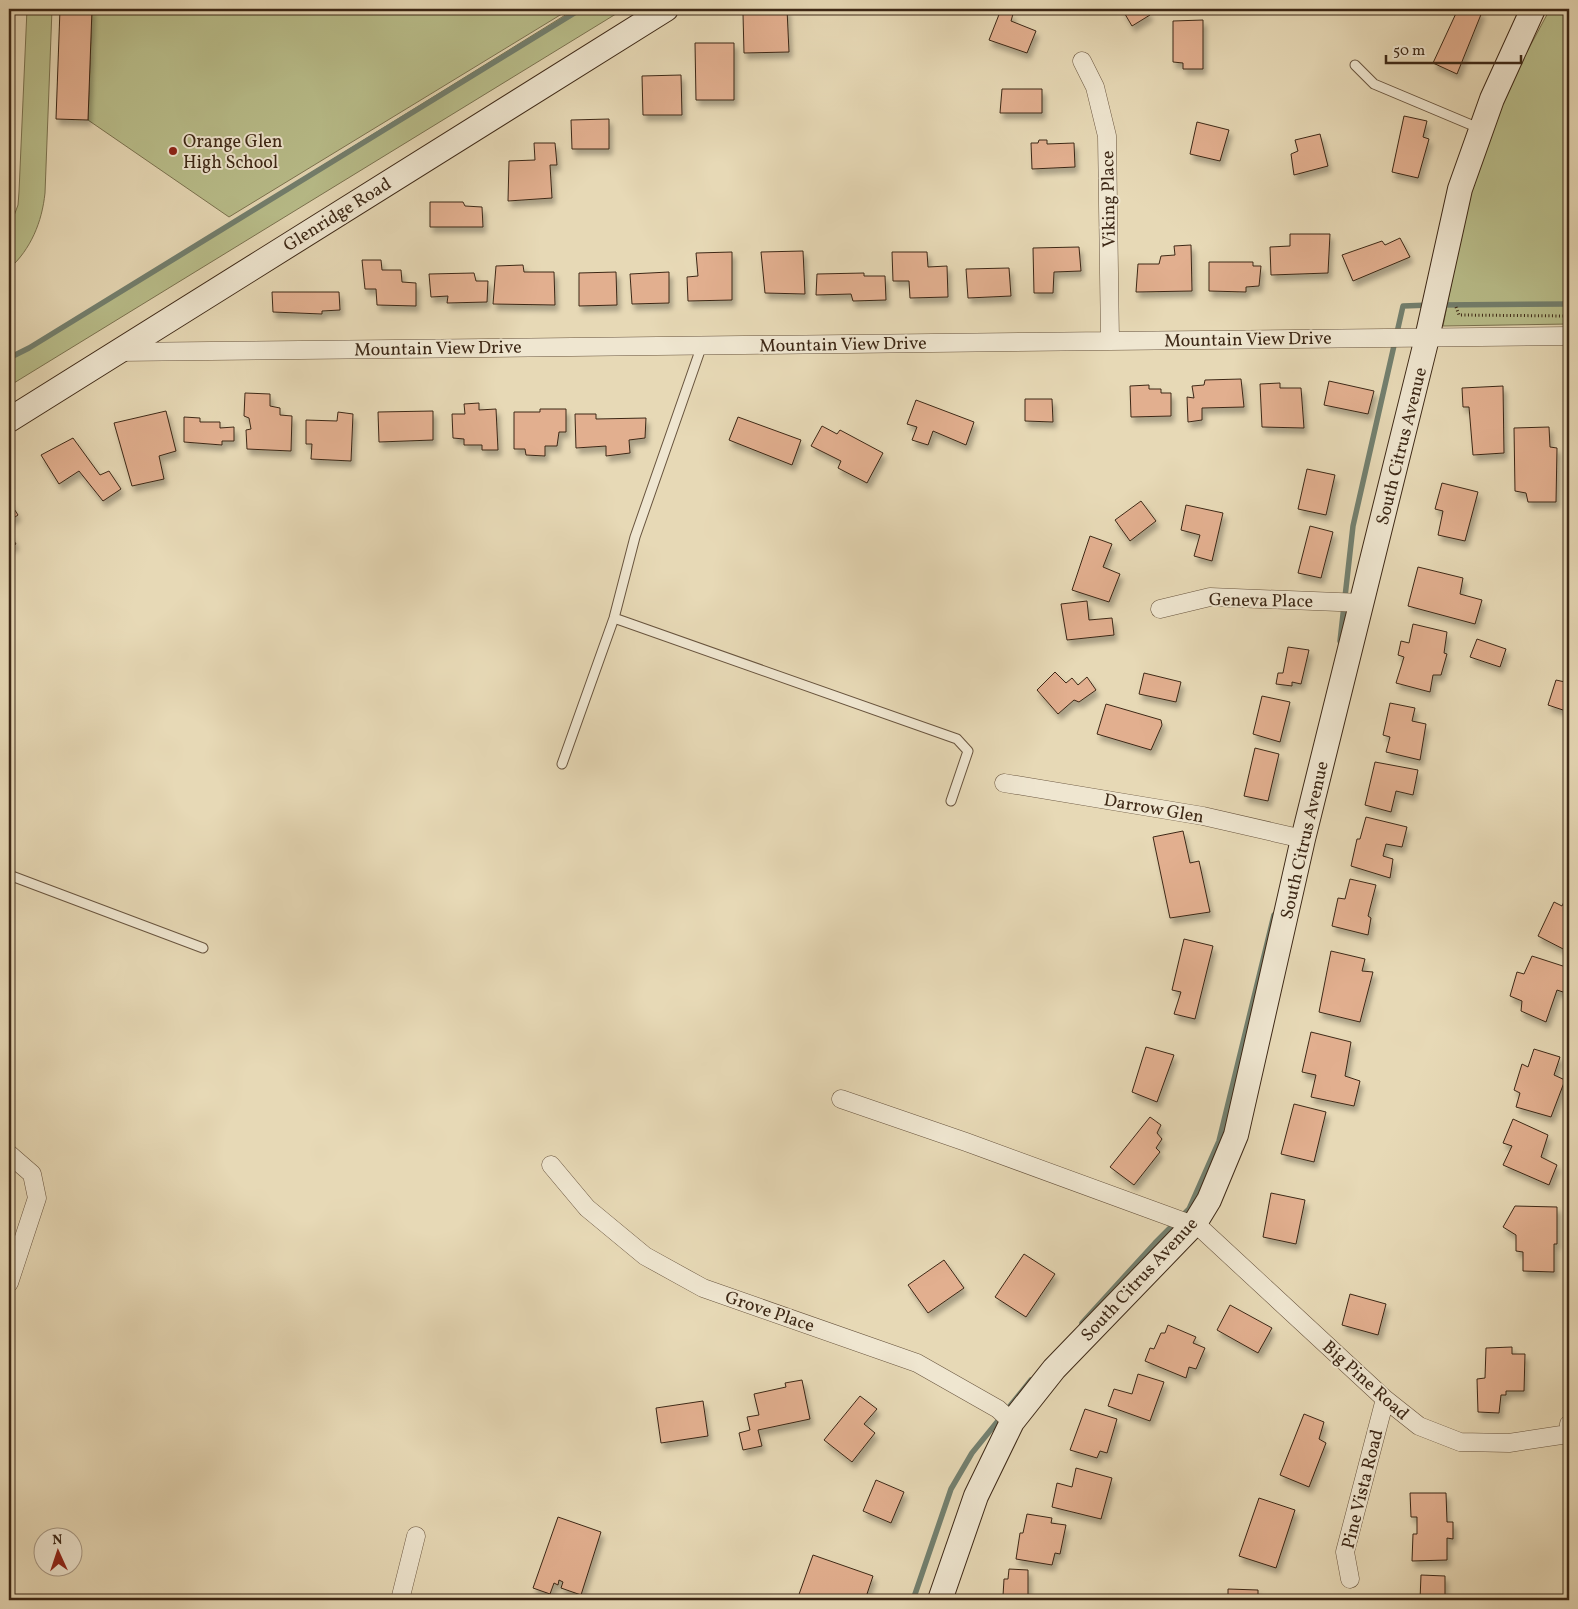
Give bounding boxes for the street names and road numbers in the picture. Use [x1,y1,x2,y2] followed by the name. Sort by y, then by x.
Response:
[1096,150,1123,248] street label: Viking Place
[279,172,397,258] street label: Glenridge Road
[1164,327,1332,354] street label: Mountain View Drive
[759,332,927,359] street label: Mountain View Drive
[354,336,522,363] street label: Mountain View Drive
[1371,365,1434,528] street label: South Citrus Avenue
[1209,588,1313,615] street label: Geneva Place
[1275,759,1336,922] street label: South Citrus Avenue
[1102,788,1206,831] street label: Darrow Glen
[1076,1212,1204,1348] street label: South Citrus Avenue
[722,1285,818,1339] street label: Grove Place
[1316,1335,1414,1427] street label: Big Pine Road
[1337,1427,1390,1552] street label: Pine Vista Road

